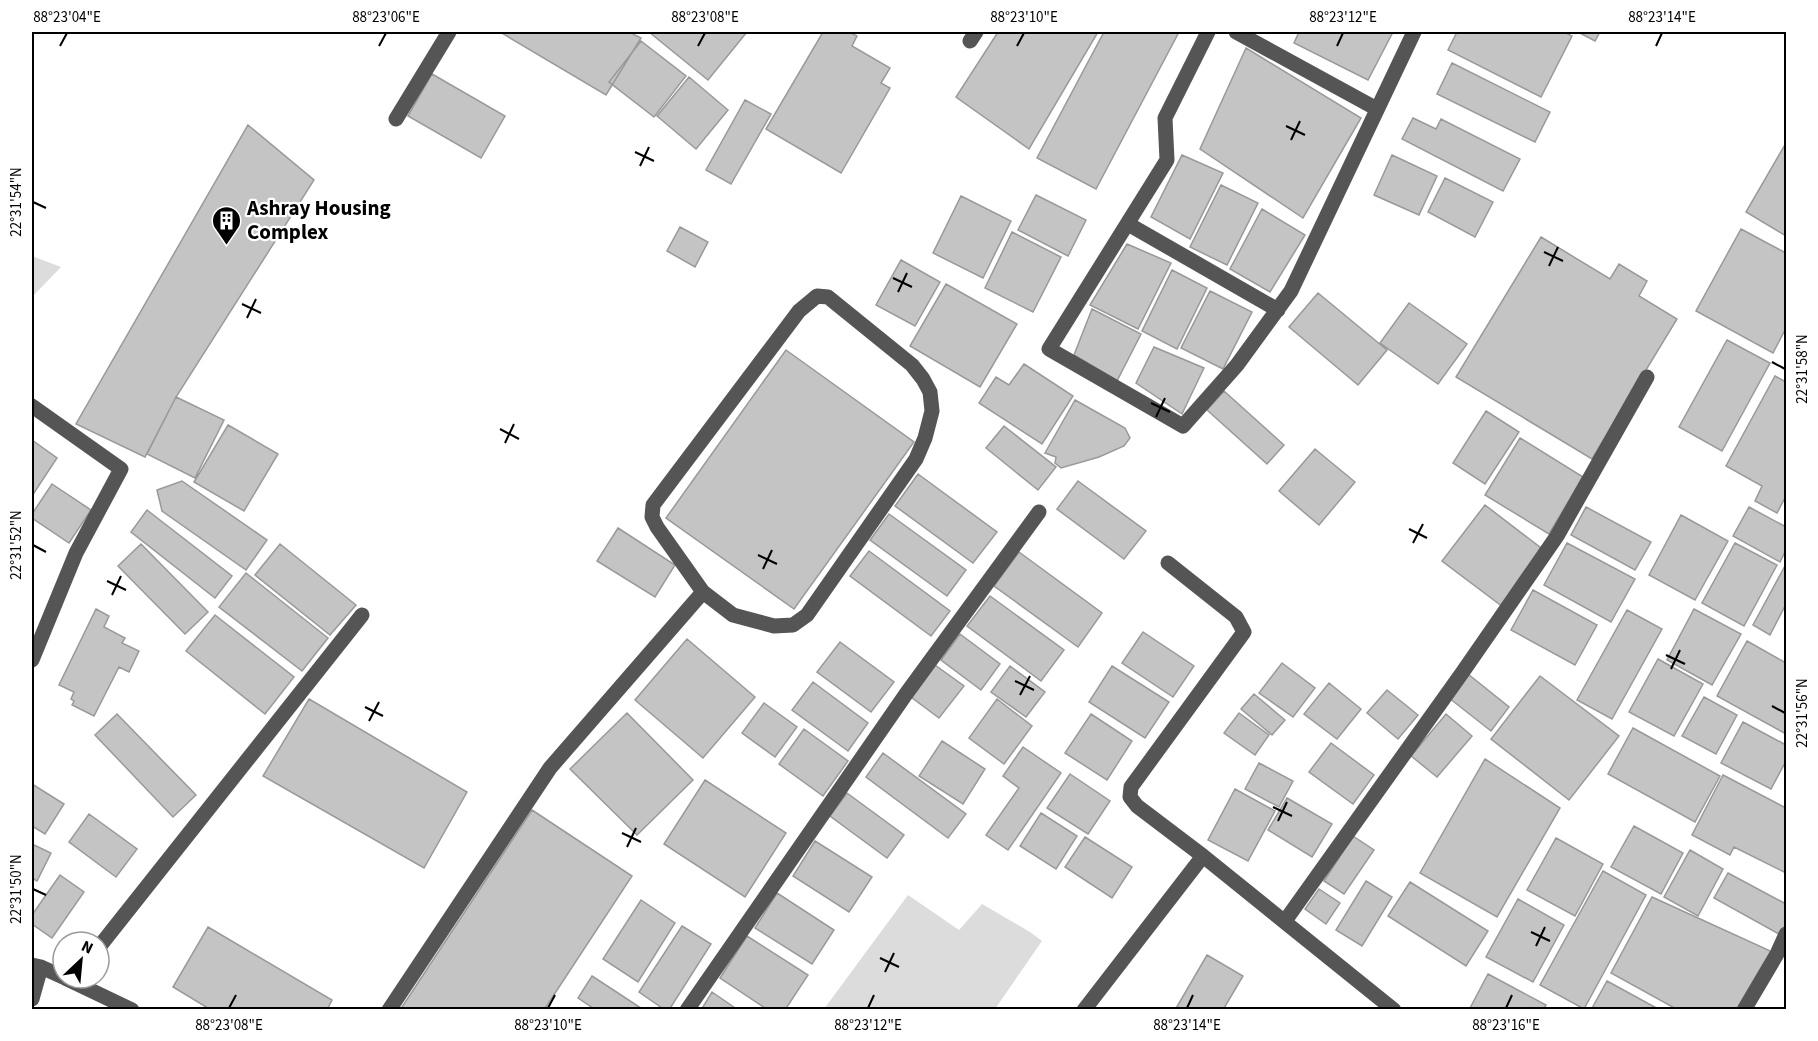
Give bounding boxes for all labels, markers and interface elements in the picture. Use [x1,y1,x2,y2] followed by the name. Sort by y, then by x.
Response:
[33,7,101,28] text: 88°23'04"E
[352,7,420,28] text: 88°23'06"E
[671,7,739,28] text: 88°23'08"E
[990,7,1058,28] text: 88°23'10"E
[1309,7,1377,28] text: 88°23'12"E
[1628,7,1696,28] text: 88°23'14"E
[6,167,27,237] text: 22°31'54"N
[246,193,391,247] place label: Ashray Housing Complex
[210,204,242,246] building icon: Ashray Housing Complex
[1792,334,1813,404] text: 22°31'58"N
[6,510,27,580] text: 22°31'52"N
[1792,678,1813,748] text: 22°31'56"N
[6,854,27,924] text: 22°31'50"N
[51,930,111,990] north arrow
[78,935,97,960] text: N
[195,1015,263,1036] text: 88°23'08"E
[514,1015,582,1036] text: 88°23'10"E
[834,1015,902,1036] text: 88°23'12"E
[1153,1015,1221,1036] text: 88°23'14"E
[1472,1015,1540,1036] text: 88°23'16"E

